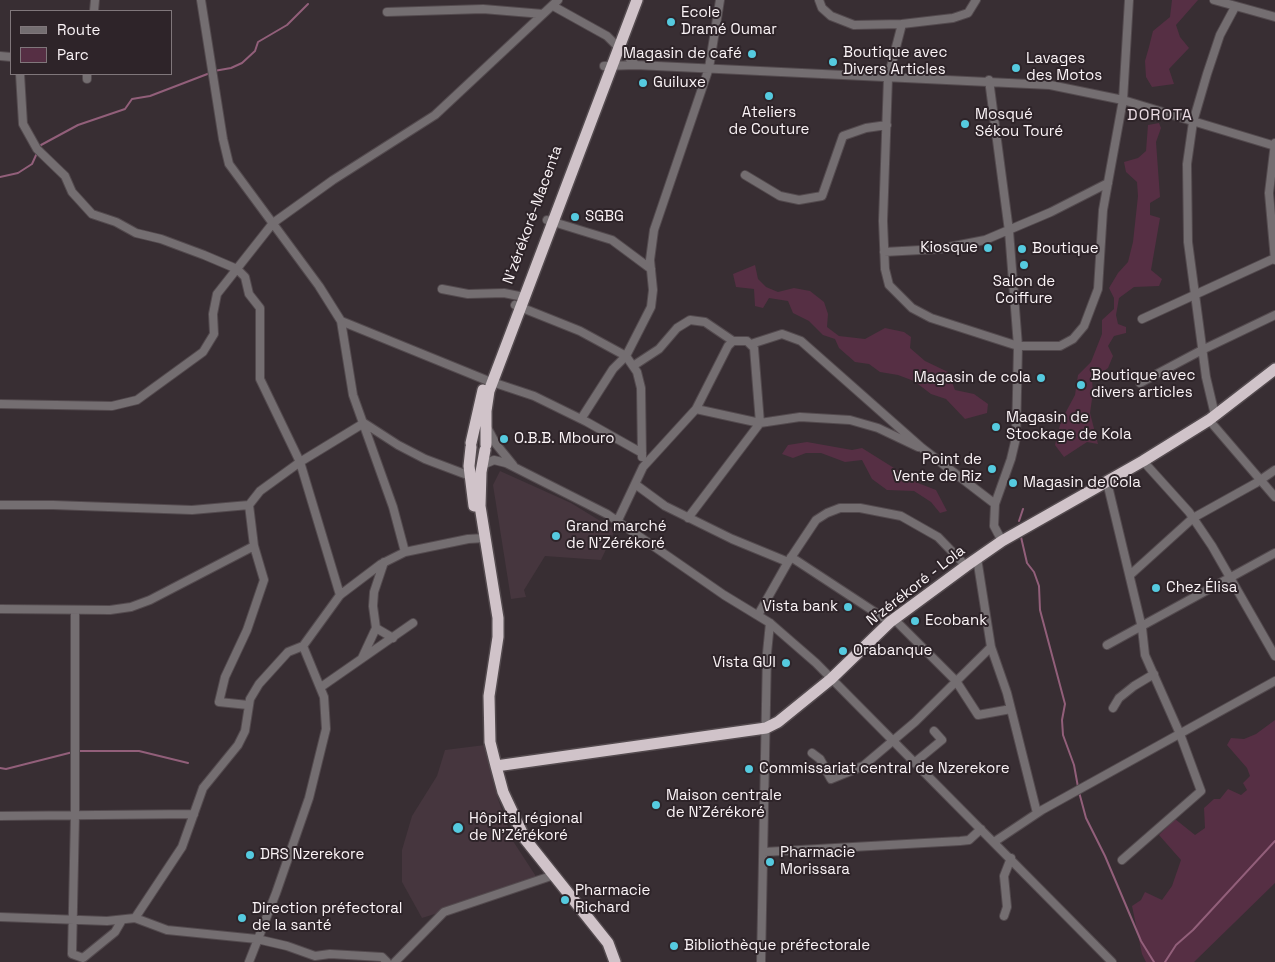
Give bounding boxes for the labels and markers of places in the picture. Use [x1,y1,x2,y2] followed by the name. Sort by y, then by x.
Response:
[681,4,777,39] place label: Ecole Dramé Oumar
[665,16,677,28] marker: Ecole Dramé Oumar
[843,44,947,79] place label: Boutique avec Divers Articles
[623,45,742,63] place label: Magasin de café
[746,48,758,60] marker: Magasin de café
[1026,50,1102,85] place label: Lavages des Motos
[827,56,839,68] marker: Boutique avec Divers Articles
[1010,62,1022,74] marker: Lavages des Motos
[653,74,706,92] place label: Guiluxe
[637,77,649,89] marker: Guiluxe
[763,90,775,102] marker: Ateliers de Couture
[729,104,809,139] place label: Ateliers de Couture
[975,106,1063,141] place label: Mosqué Sékou Touré
[959,118,971,130] marker: Mosqué Sékou Touré
[585,208,624,226] place label: SGBG
[569,211,581,223] marker: SGBG
[920,239,978,257] place label: Kiosque
[1032,240,1099,258] place label: Boutique
[982,242,994,254] marker: Kiosque
[1016,243,1028,255] marker: Boutique
[1018,259,1030,271] marker: Salon de Coiffure
[993,273,1055,308] place label: Salon de Coiffure
[1091,367,1195,402] place label: Boutique avec divers articles
[914,369,1031,387] place label: Magasin de cola
[1035,372,1047,384] marker: Magasin de cola
[1075,379,1087,391] marker: Boutique avec divers articles
[1006,409,1132,444] place label: Magasin de Stockage de Kola
[990,421,1002,433] marker: Magasin de Stockage de Kola
[514,430,615,448] place label: O.B.B. Mbouro
[498,433,510,445] marker: O.B.B. Mbouro
[893,451,982,486] place label: Point de Vente de Riz
[986,463,998,475] marker: Point de Vente de Riz
[1023,474,1141,492] place label: Magasin de Cola
[1007,477,1019,489] marker: Magasin de Cola
[566,518,667,553] place label: Grand marché de N'Zérékoré
[550,530,562,542] marker: Grand marché de N'Zérékoré
[1166,579,1237,597] place label: Chez Élisa
[1150,582,1162,594] marker: Chez Élisa
[762,598,838,616] place label: Vista bank
[842,601,854,613] marker: Vista bank
[925,612,987,630] place label: Ecobank
[909,615,921,627] marker: Ecobank
[853,642,932,660] place label: Orabanque
[837,645,849,657] marker: Orabanque
[712,654,776,672] place label: Vista GUI
[780,657,792,669] marker: Vista GUI
[759,760,1010,778] place label: Commissariat central de Nzerekore
[743,763,755,775] marker: Commissariat central de Nzerekore
[666,787,782,822] place label: Maison centrale de N'Zérékoré
[650,799,662,811] marker: Maison centrale de N'Zérékoré
[469,810,583,845] place label: Hôpital régional de N'Zérékoré
[451,821,465,835] marker: Hôpital régional de N'Zérékoré
[780,844,855,879] place label: Pharmacie Morissara
[260,846,364,864] place label: DRS Nzerekore
[244,849,256,861] marker: DRS Nzerekore
[764,856,776,868] marker: Pharmacie Morissara
[575,882,650,917] place label: Pharmacie Richard
[559,894,571,906] marker: Pharmacie Richard
[252,900,403,935] place label: Direction préfectoral de la santé
[236,912,248,924] marker: Direction préfectoral de la santé
[684,937,870,955] place label: Bibliothèque préfectorale
[668,940,680,952] marker: Bibliothèque préfectorale

